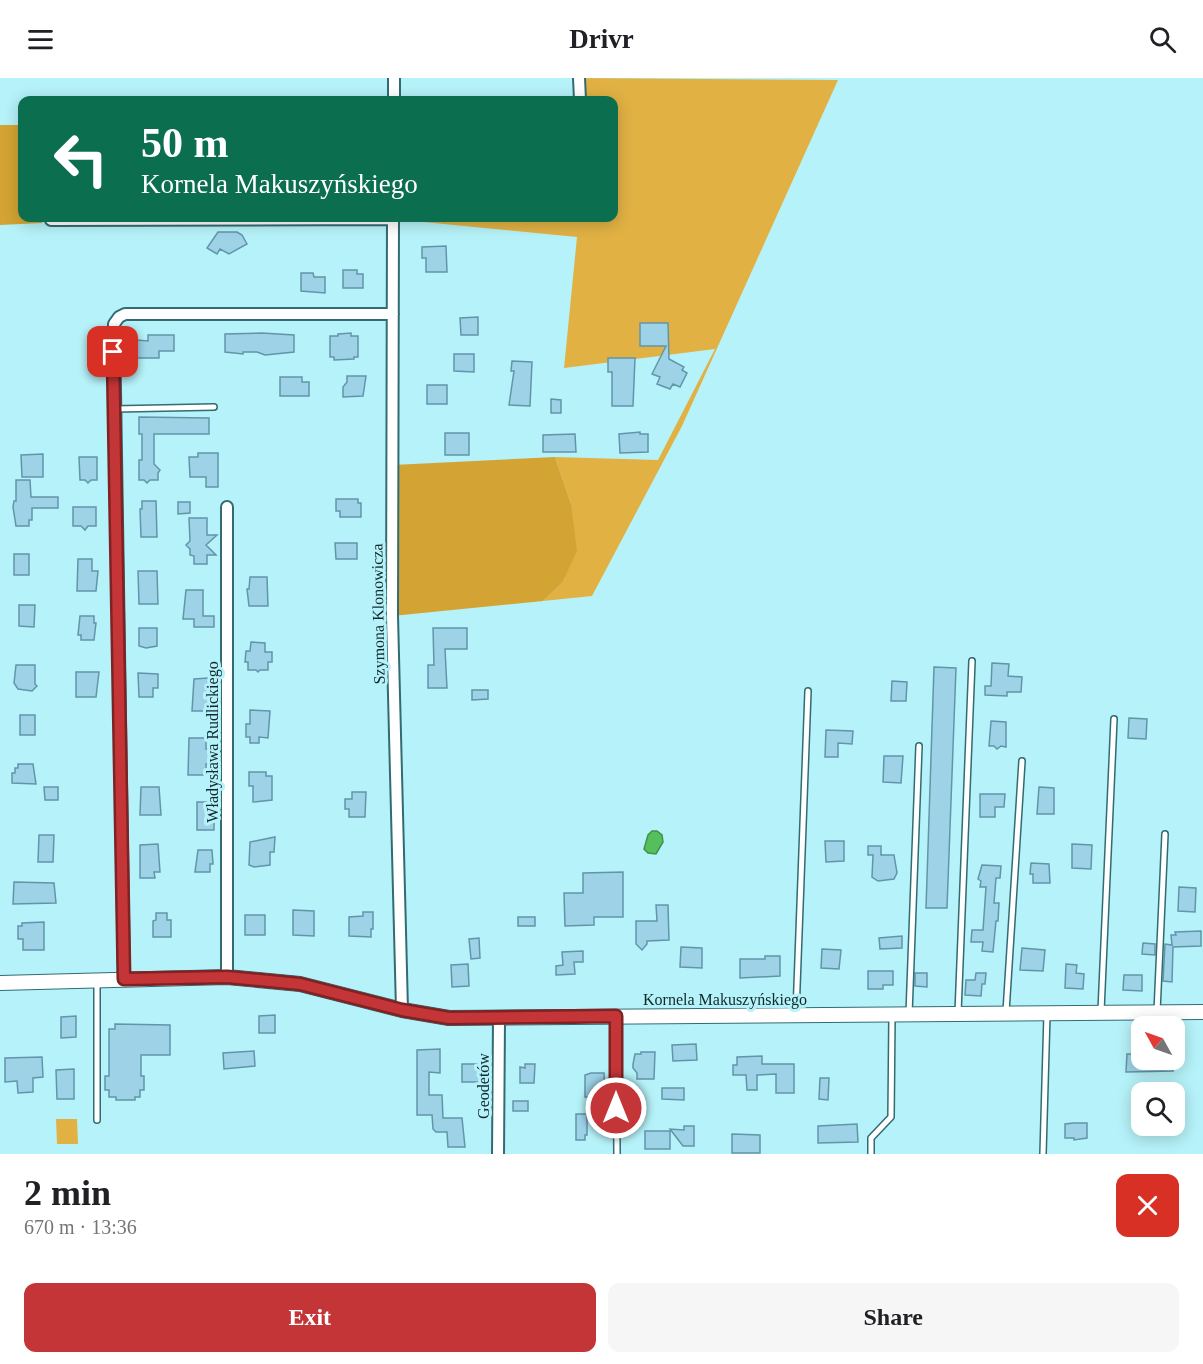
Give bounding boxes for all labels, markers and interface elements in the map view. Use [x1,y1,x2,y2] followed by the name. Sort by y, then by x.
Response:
[24,23,57,56] icon: menu
[1146,23,1179,56] icon: search
[569,24,634,54] text: Drivr
[42,120,120,198] icon: left
[141,120,229,166] text: 50 m
[141,169,418,199] text: Kornela Makuszyńskiego
[87,326,138,377] pin
[96,335,129,368] icon: arrive
[368,543,389,685] street label: Szymona Klonowicza
[204,661,222,823] street label: Władysława Rudlickiego
[643,991,807,1009] street label: Kornela Makuszyńskiego
[1131,1016,1185,1070] north arrow
[1131,1016,1185,1136] map controls
[475,1053,492,1119] street label: Geodetów
[584,1076,648,1140] position arrow
[1131,1082,1185,1136] button: search
[24,1173,111,1213] text: 2 min
[1116,1174,1179,1237] button: close
[24,1216,137,1238] text: 670 m · 13:36
[24,1283,596,1352] button: Exit
[608,1283,1179,1352] button: Share

